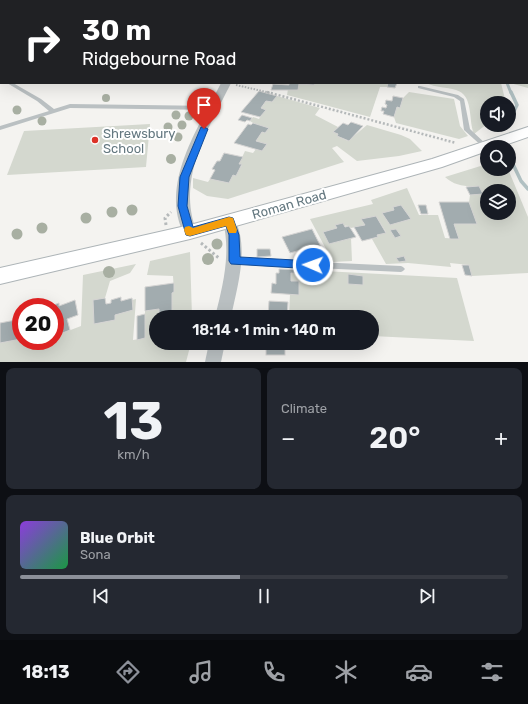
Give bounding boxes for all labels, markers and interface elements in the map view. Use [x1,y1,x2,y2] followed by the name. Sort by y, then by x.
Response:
[82,14,151,47] text: 30 m
[16,16,68,68] icon: right
[82,48,236,70] text: Ridgebourne Road
[187,88,221,129] pin
[193,94,215,116] icon: arrive
[480,96,516,220] map controls
[480,96,516,132] button: sound
[103,126,176,156] place label: Shrewsbury School
[90,135,100,145] marker: Shrewsbury School
[480,140,516,176] button: search
[480,184,516,220] button: layers
[250,187,328,222] street label: Roman Road
[292,244,334,286] position arrow
[12,298,64,350] speed limit sign: 20
[192,321,336,339] text: 18:14 · 1 min · 140 m
[103,390,164,452] text: 13
[281,401,327,416] text: Climate
[369,420,420,456] text: 20°
[281,425,295,452] text: −
[494,425,508,452] text: +
[117,447,150,462] text: km/h
[80,529,155,547] text: Blue Orbit
[80,547,111,562] text: Sona
[90,585,112,607] icon: previous
[253,585,275,607] icon: pause
[416,585,438,607] icon: next
[114,658,142,686] icon: directions
[187,658,215,686] icon: music
[260,658,288,686] icon: phone
[332,658,360,686] icon: climate
[405,658,433,686] icon: car
[478,658,506,686] icon: filters
[22,661,70,683] text: 18:13

